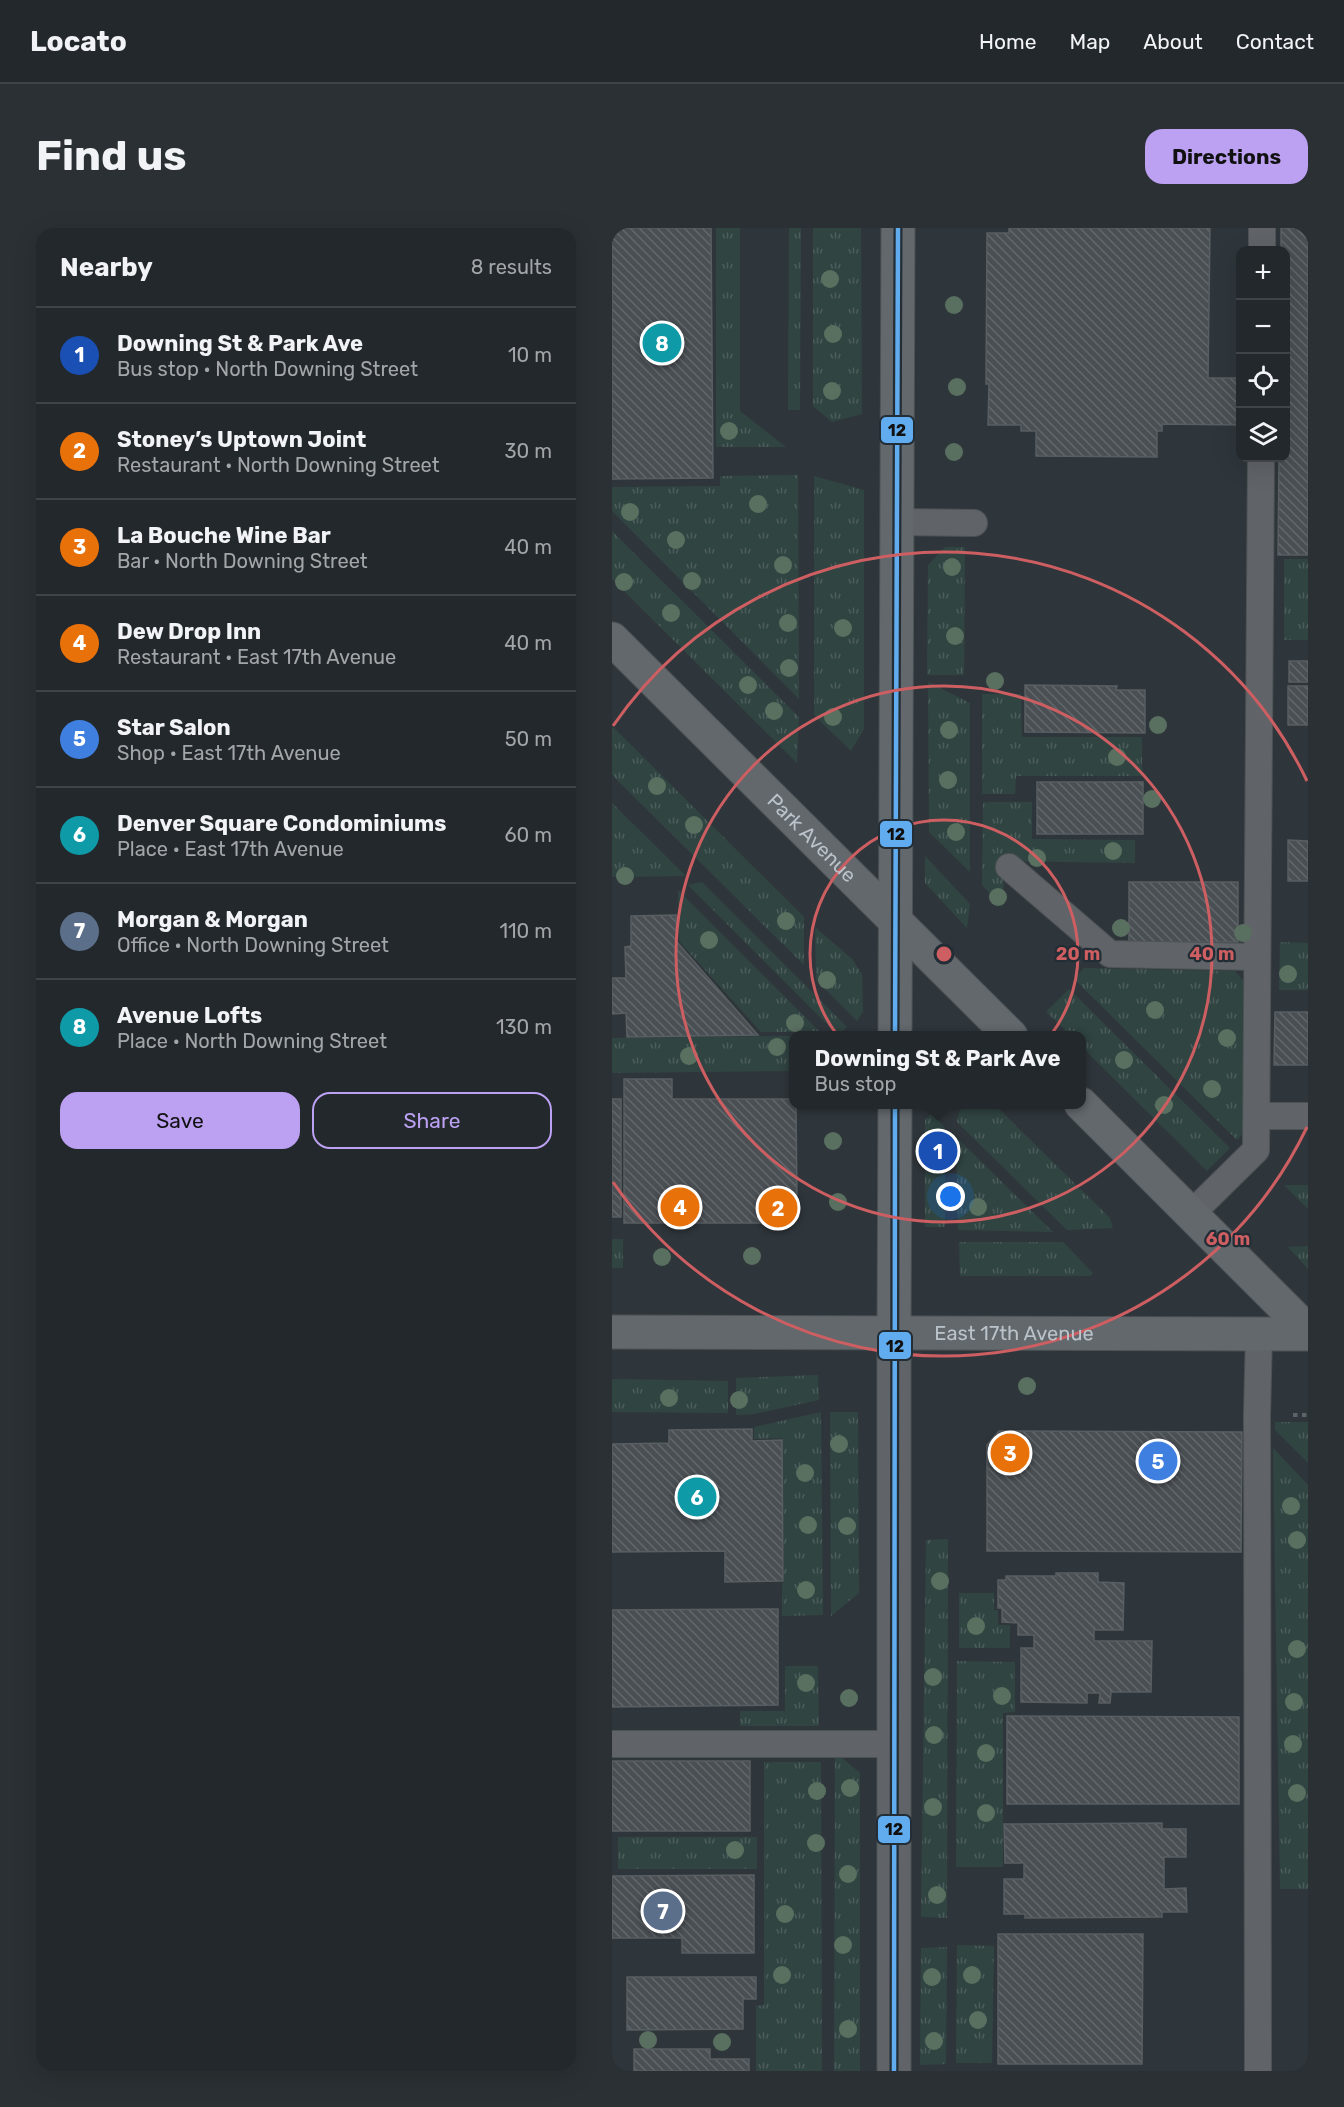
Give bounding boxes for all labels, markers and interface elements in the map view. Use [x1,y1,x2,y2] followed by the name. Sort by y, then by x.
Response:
[30,25,127,58] text: Locato
[979,29,1036,54] text: Home
[1069,29,1110,54] text: Map
[1143,29,1203,54] text: About
[1236,29,1314,54] text: Contact
[1145,129,1308,184] button: Directions
[36,131,187,181] text: Find us
[1236,246,1290,462] map controls
[1236,246,1290,300] button: +
[60,252,153,283] text: Nearby
[471,255,552,279] text: 8 results
[1236,300,1290,354] button: −
[643,320,682,366] pin: 8
[117,330,363,357] text: Downing St & Park Ave
[75,343,84,367] text: 1
[508,343,552,367] text: 10 m
[1236,354,1290,408] button: locate
[117,357,418,381] text: Bus stop · North Downing Street
[1236,408,1290,462] button: layers
[880,416,914,444] line badge: 12
[888,421,906,440] text: 12
[117,426,366,453] text: Stoney’s Uptown Joint
[73,439,86,463] text: 2
[505,439,552,463] text: 30 m
[117,453,440,477] text: Restaurant · North Downing Street
[117,522,331,549] text: La Bouche Wine Bar
[73,535,86,559] text: 3
[504,535,552,559] text: 40 m
[117,549,368,573] text: Bar · North Downing Street
[117,618,261,645] text: Dew Drop Inn
[73,631,86,655] text: 4
[504,631,552,655] text: 40 m
[117,645,396,669] text: Restaurant · East 17th Avenue
[117,714,231,741] text: Star Salon
[73,727,86,751] text: 5
[505,727,552,751] text: 50 m
[117,741,341,765] text: Shop · East 17th Avenue
[762,789,861,887] street label: Park Avenue
[117,810,446,837] text: Denver Square Condominiums
[879,820,913,848] line badge: 12
[73,823,86,847] text: 6
[505,823,552,847] text: 60 m
[887,825,905,844] text: 12
[117,837,344,861] text: Place · East 17th Avenue
[117,906,308,933] text: Morgan & Morgan
[74,919,85,943] text: 7
[500,919,552,943] text: 110 m
[117,933,389,957] text: Office · North Downing Street
[1056,943,1100,965] text: 20 m
[1190,943,1234,965] text: 40 m
[934,944,954,964] centre of rings
[117,1002,262,1029] text: Avenue Lofts
[73,1015,86,1039] text: 8
[496,1015,552,1039] text: 130 m
[117,1029,387,1053] text: Place · North Downing Street
[789,1031,1086,1109] popup
[814,1045,1061,1072] text: Downing St & Park Ave
[814,1072,896,1096] text: Bus stop
[60,1092,300,1149] button: Save
[312,1092,552,1149] button: Share
[918,1128,958,1174] pin: 1
[936,1182,965,1211] your location
[660,1184,700,1230] pin: 4
[758,1186,798,1230] pin: 2
[1206,1228,1250,1250] text: 60 m
[934,1321,1094,1345] street label: East 17th Avenue
[878,1331,912,1360] line badge: 12
[886,1337,904,1356] text: 12
[990,1430,1030,1476] pin: 3
[1138,1438,1178,1484] pin: 5
[678,1474,716,1520] pin: 6
[877,1815,911,1844] line badge: 12
[885,1820,903,1839] text: 12
[644,1888,682,1934] pin: 7

